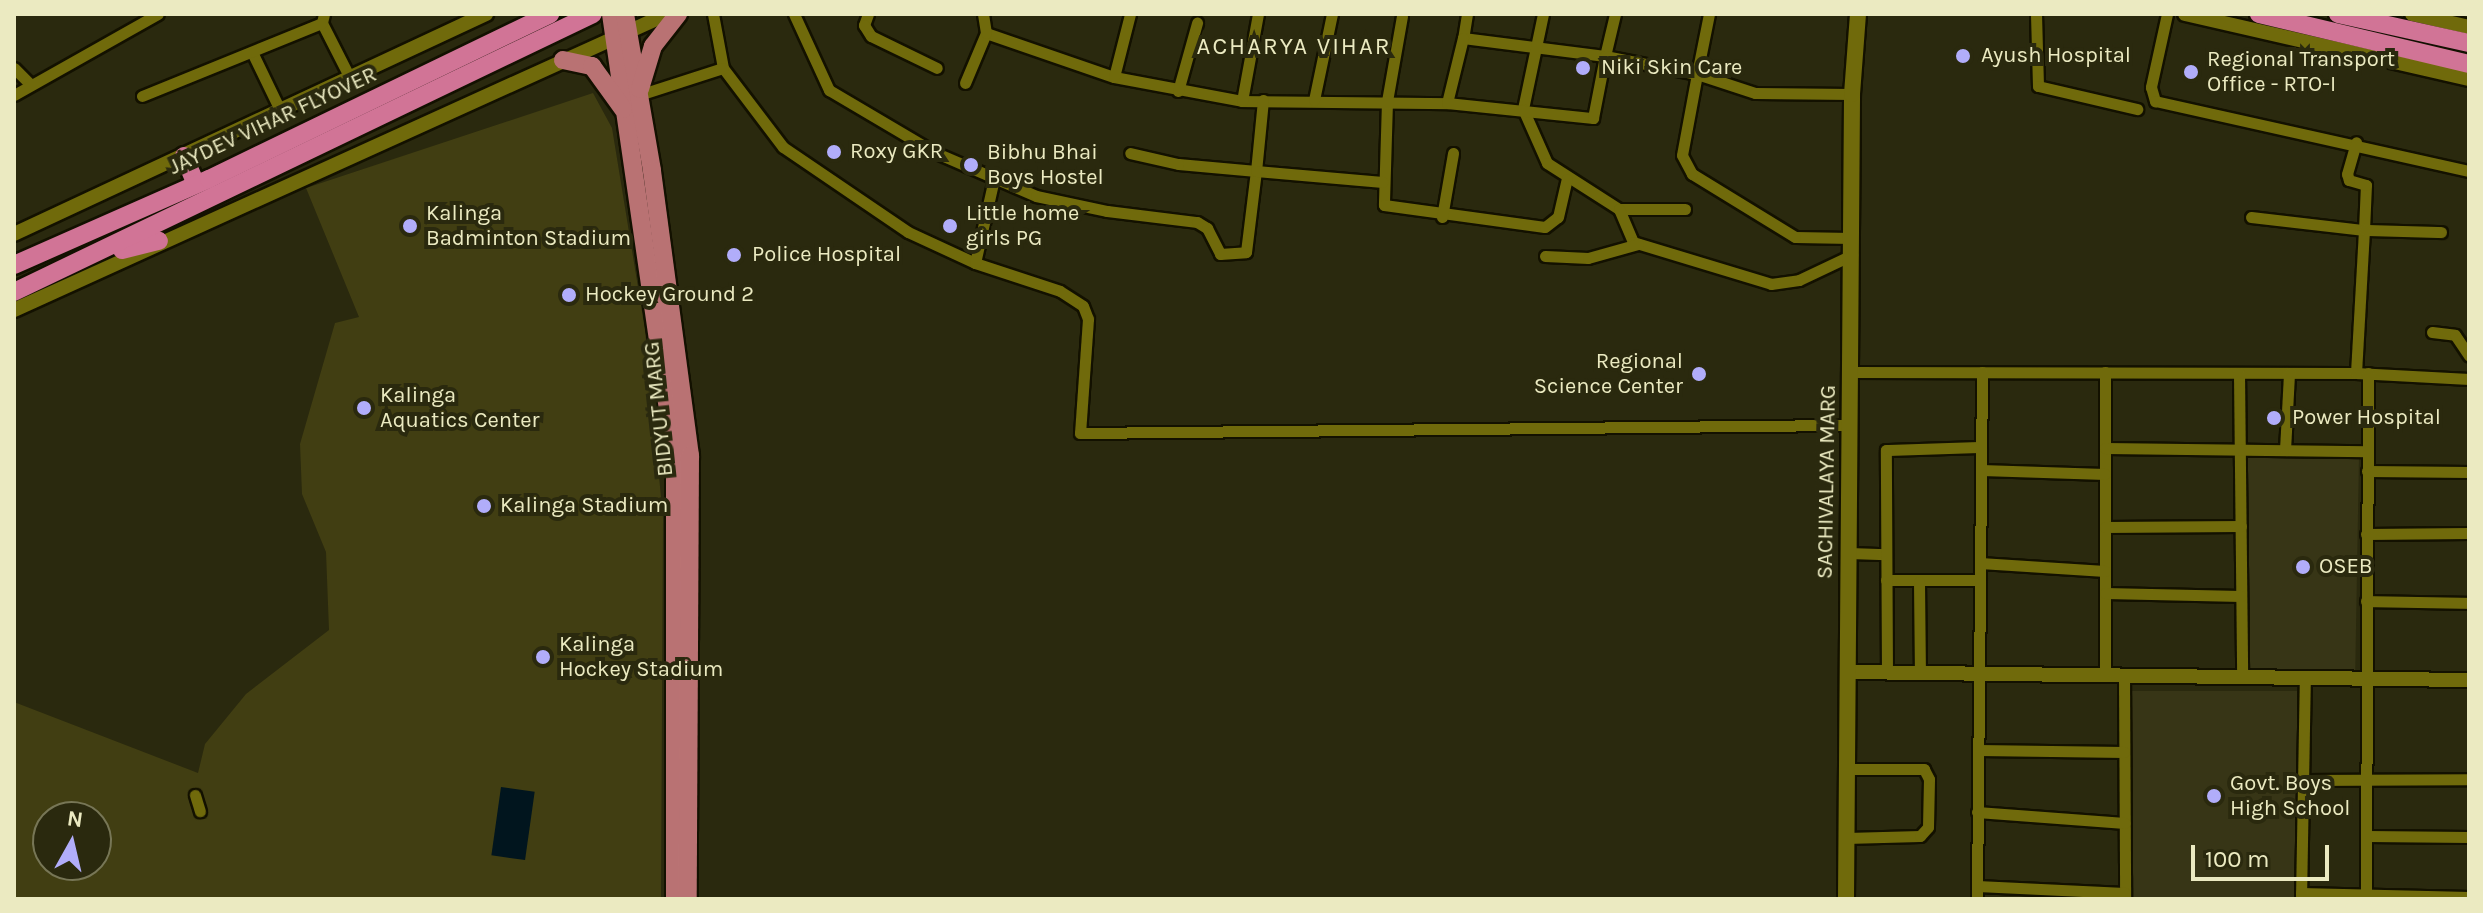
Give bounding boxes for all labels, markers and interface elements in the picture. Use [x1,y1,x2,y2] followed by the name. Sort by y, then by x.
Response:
[1197,33,1391,61] district label: ACHARYA VIHAR
[1981,43,2131,69] place label: Ayush Hospital
[1952,45,1974,67] marker: Ayush Hospital
[2207,46,2395,98] place label: Regional Transport Office - RTO-I
[1601,55,1742,81] place label: Niki Skin Care
[1572,57,1594,79] marker: Niki Skin Care
[165,61,381,181] street label: JAYDEV VIHAR FLYOVER
[2182,63,2200,81] marker: Regional Transport Office - RTO-I
[850,139,943,165] place label: Roxy GKR
[987,139,1104,190] place label: Bibhu Bhai Boys Hostel
[825,143,843,161] marker: Roxy GKR
[962,156,980,174] marker: Bibhu Bhai Boys Hostel
[426,200,631,252] place label: Kalinga Badminton Stadium
[966,200,1079,252] place label: Little home girls PG
[401,217,419,235] marker: Kalinga Badminton Stadium
[941,217,959,235] marker: Little home girls PG
[752,242,901,268] place label: Police Hospital
[723,244,745,266] marker: Police Hospital
[585,282,754,308] place label: Hockey Ground 2
[560,286,578,304] marker: Hockey Ground 2
[639,340,679,478] street label: BIDYUT MARG
[1534,348,1683,400] place label: Regional Science Center
[1690,365,1708,383] marker: Regional Science Center
[380,382,539,434] place label: Kalinga Aquatics Center
[1812,385,1842,579] street label: SACHIVALAYA MARG
[355,399,373,417] marker: Kalinga Aquatics Center
[2292,405,2441,431] place label: Power Hospital
[2263,407,2285,429] marker: Power Hospital
[500,493,668,519] place label: Kalinga Stadium
[475,497,493,515] marker: Kalinga Stadium
[2319,554,2373,580] place label: OSEB
[2294,558,2312,576] marker: OSEB
[559,631,723,682] place label: Kalinga Hockey Stadium
[534,648,552,666] marker: Kalinga Hockey Stadium
[2230,770,2350,822] place label: Govt. Boys High School
[2205,787,2223,805] marker: Govt. Boys High School
[32,801,112,881] north arrow
[65,805,85,833] text: N
[2195,829,2333,879] scale bar
[2205,845,2270,873] text: 100 m

